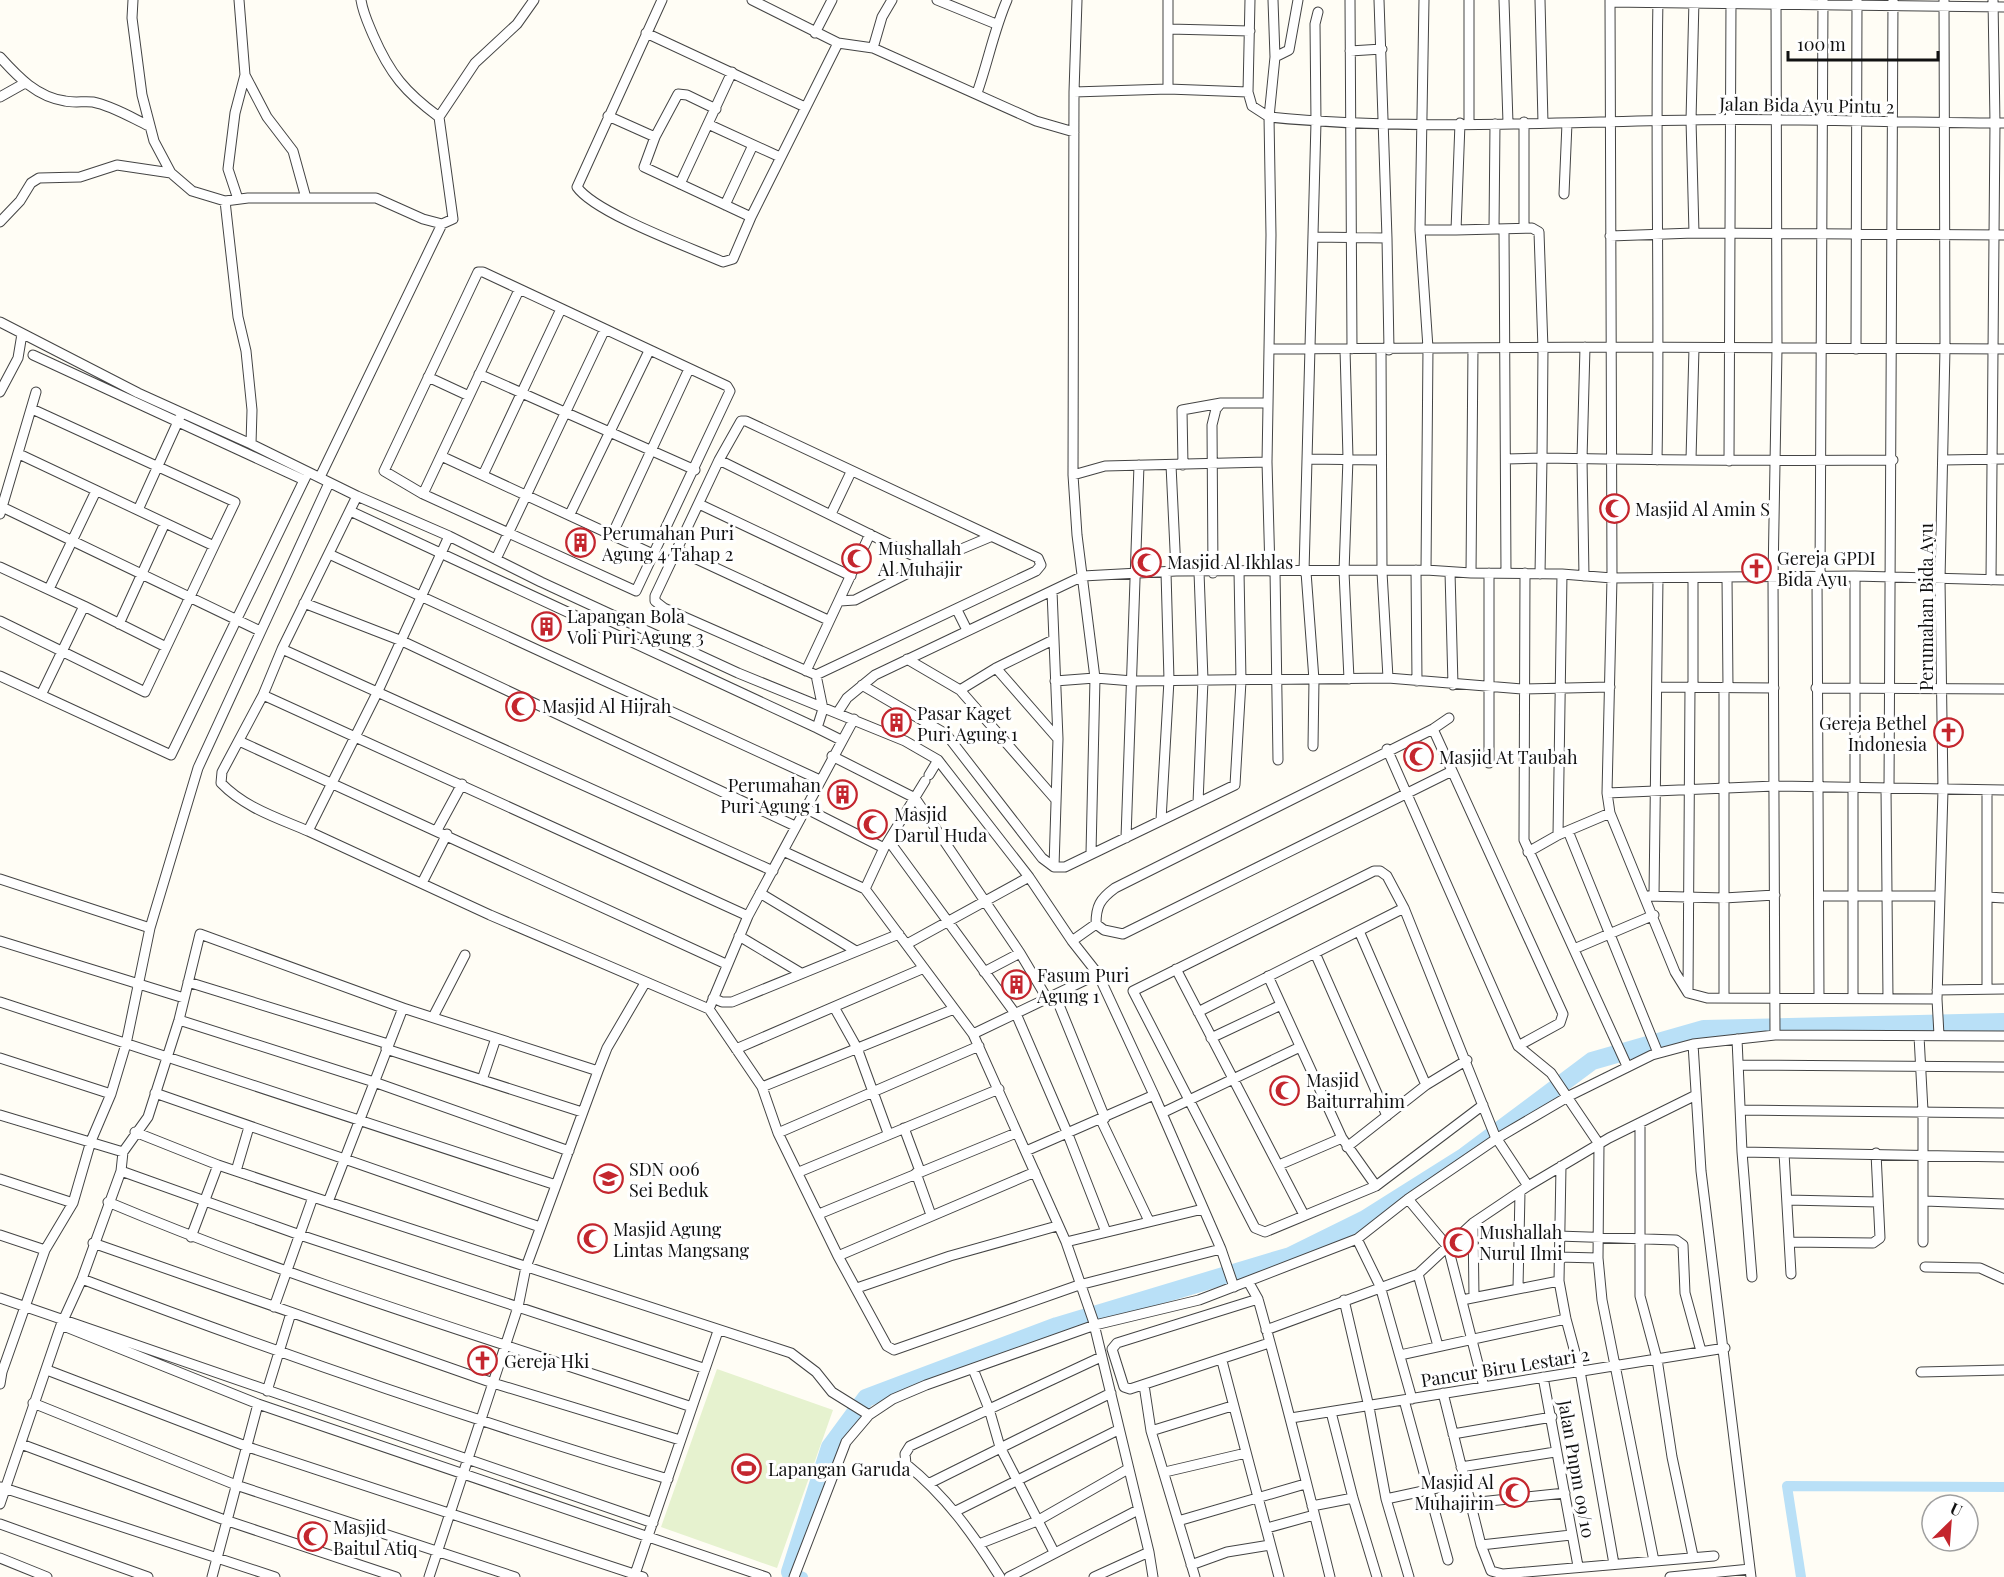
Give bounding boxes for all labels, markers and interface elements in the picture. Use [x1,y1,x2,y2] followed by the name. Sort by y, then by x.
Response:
[1788,24,1938,62] scale bar
[1797,32,1846,56] text: 100 m
[1718,91,1895,119] street label: Jalan Bida Ayu Pintu 2
[1598,493,1630,525] mosque icon: Masjid Al Amin S
[1635,497,1770,521] place label: Masjid Al Amin S
[601,521,734,566] place label: Perumahan Puri Agung 4 Tahap 2
[1914,522,1938,691] street label: Perumahan Bida Ayu
[565,527,597,559] building icon: Perumahan Puri Agung 4 Tahap 2
[877,536,963,581] place label: Mushallah Al Muhajir
[841,542,873,574] mosque icon: Mushallah Al Muhajir
[1130,546,1162,578] mosque icon: Masjid Al Ikhlas
[1777,546,1876,591] place label: Gereja GPDI Bida Ayu
[1167,550,1293,574] place label: Masjid Al Ikhlas
[1740,552,1772,584] church icon: Gereja GPDI Bida Ayu
[566,604,704,649] place label: Lapangan Bola Voli Puri Agung 3
[530,610,562,642] building icon: Lapangan Bola Voli Puri Agung 3
[505,690,537,722] mosque icon: Masjid Al Hijrah
[542,694,672,718] place label: Masjid Al Hijrah
[917,701,1018,746] place label: Pasar Kaget Puri Agung 1
[880,707,912,739] building icon: Pasar Kaget Puri Agung 1
[1819,711,1927,756] place label: Gereja Bethel Indonesia
[1932,717,1964,749] church icon: Gereja Bethel Indonesia
[1402,741,1434,773] mosque icon: Masjid At Taubah
[1439,745,1578,769] place label: Masjid At Taubah
[720,773,821,818] place label: Perumahan Puri Agung 1
[826,779,858,811] building icon: Perumahan Puri Agung 1
[894,802,987,847] place label: Masjid Darul Huda
[857,808,889,840] mosque icon: Masjid Darul Huda
[1036,963,1129,1008] place label: Fasum Puri Agung 1
[1000,969,1032,1001] building icon: Fasum Puri Agung 1
[1306,1068,1405,1113] place label: Masjid Baiturrahim
[1269,1074,1301,1106] mosque icon: Masjid Baiturrahim
[629,1157,709,1202] place label: SDN 006 Sei Beduk
[592,1163,624,1195] school or university icon: SDN 006 Sei Beduk
[613,1217,750,1262] place label: Masjid Agung Lintas Mangsang
[1479,1220,1563,1265] place label: Mushallah Nurul Ilmi
[576,1223,608,1255] mosque icon: Masjid Agung Lintas Mangsang
[1442,1226,1474,1258] mosque icon: Mushallah Nurul Ilmi
[1419,1342,1591,1392] street label: Pancur Biru Lestari 2
[467,1345,499,1377] church icon: Gereja Hki
[504,1349,589,1373] place label: Gereja Hki
[1553,1397,1601,1540] street label: Jalan Pnpm 09/10
[731,1453,763,1485] sports icon: Lapangan Garuda
[768,1457,911,1481] place label: Lapangan Garuda
[1414,1470,1494,1515] place label: Masjid Al Muhajirin
[1499,1476,1531,1508] mosque icon: Masjid Al Muhajirin
[1920,1493,1980,1553] north arrow
[1947,1497,1966,1521] text: U
[333,1515,417,1560] place label: Masjid Baitul Atiq
[296,1521,328,1553] mosque icon: Masjid Baitul Atiq

